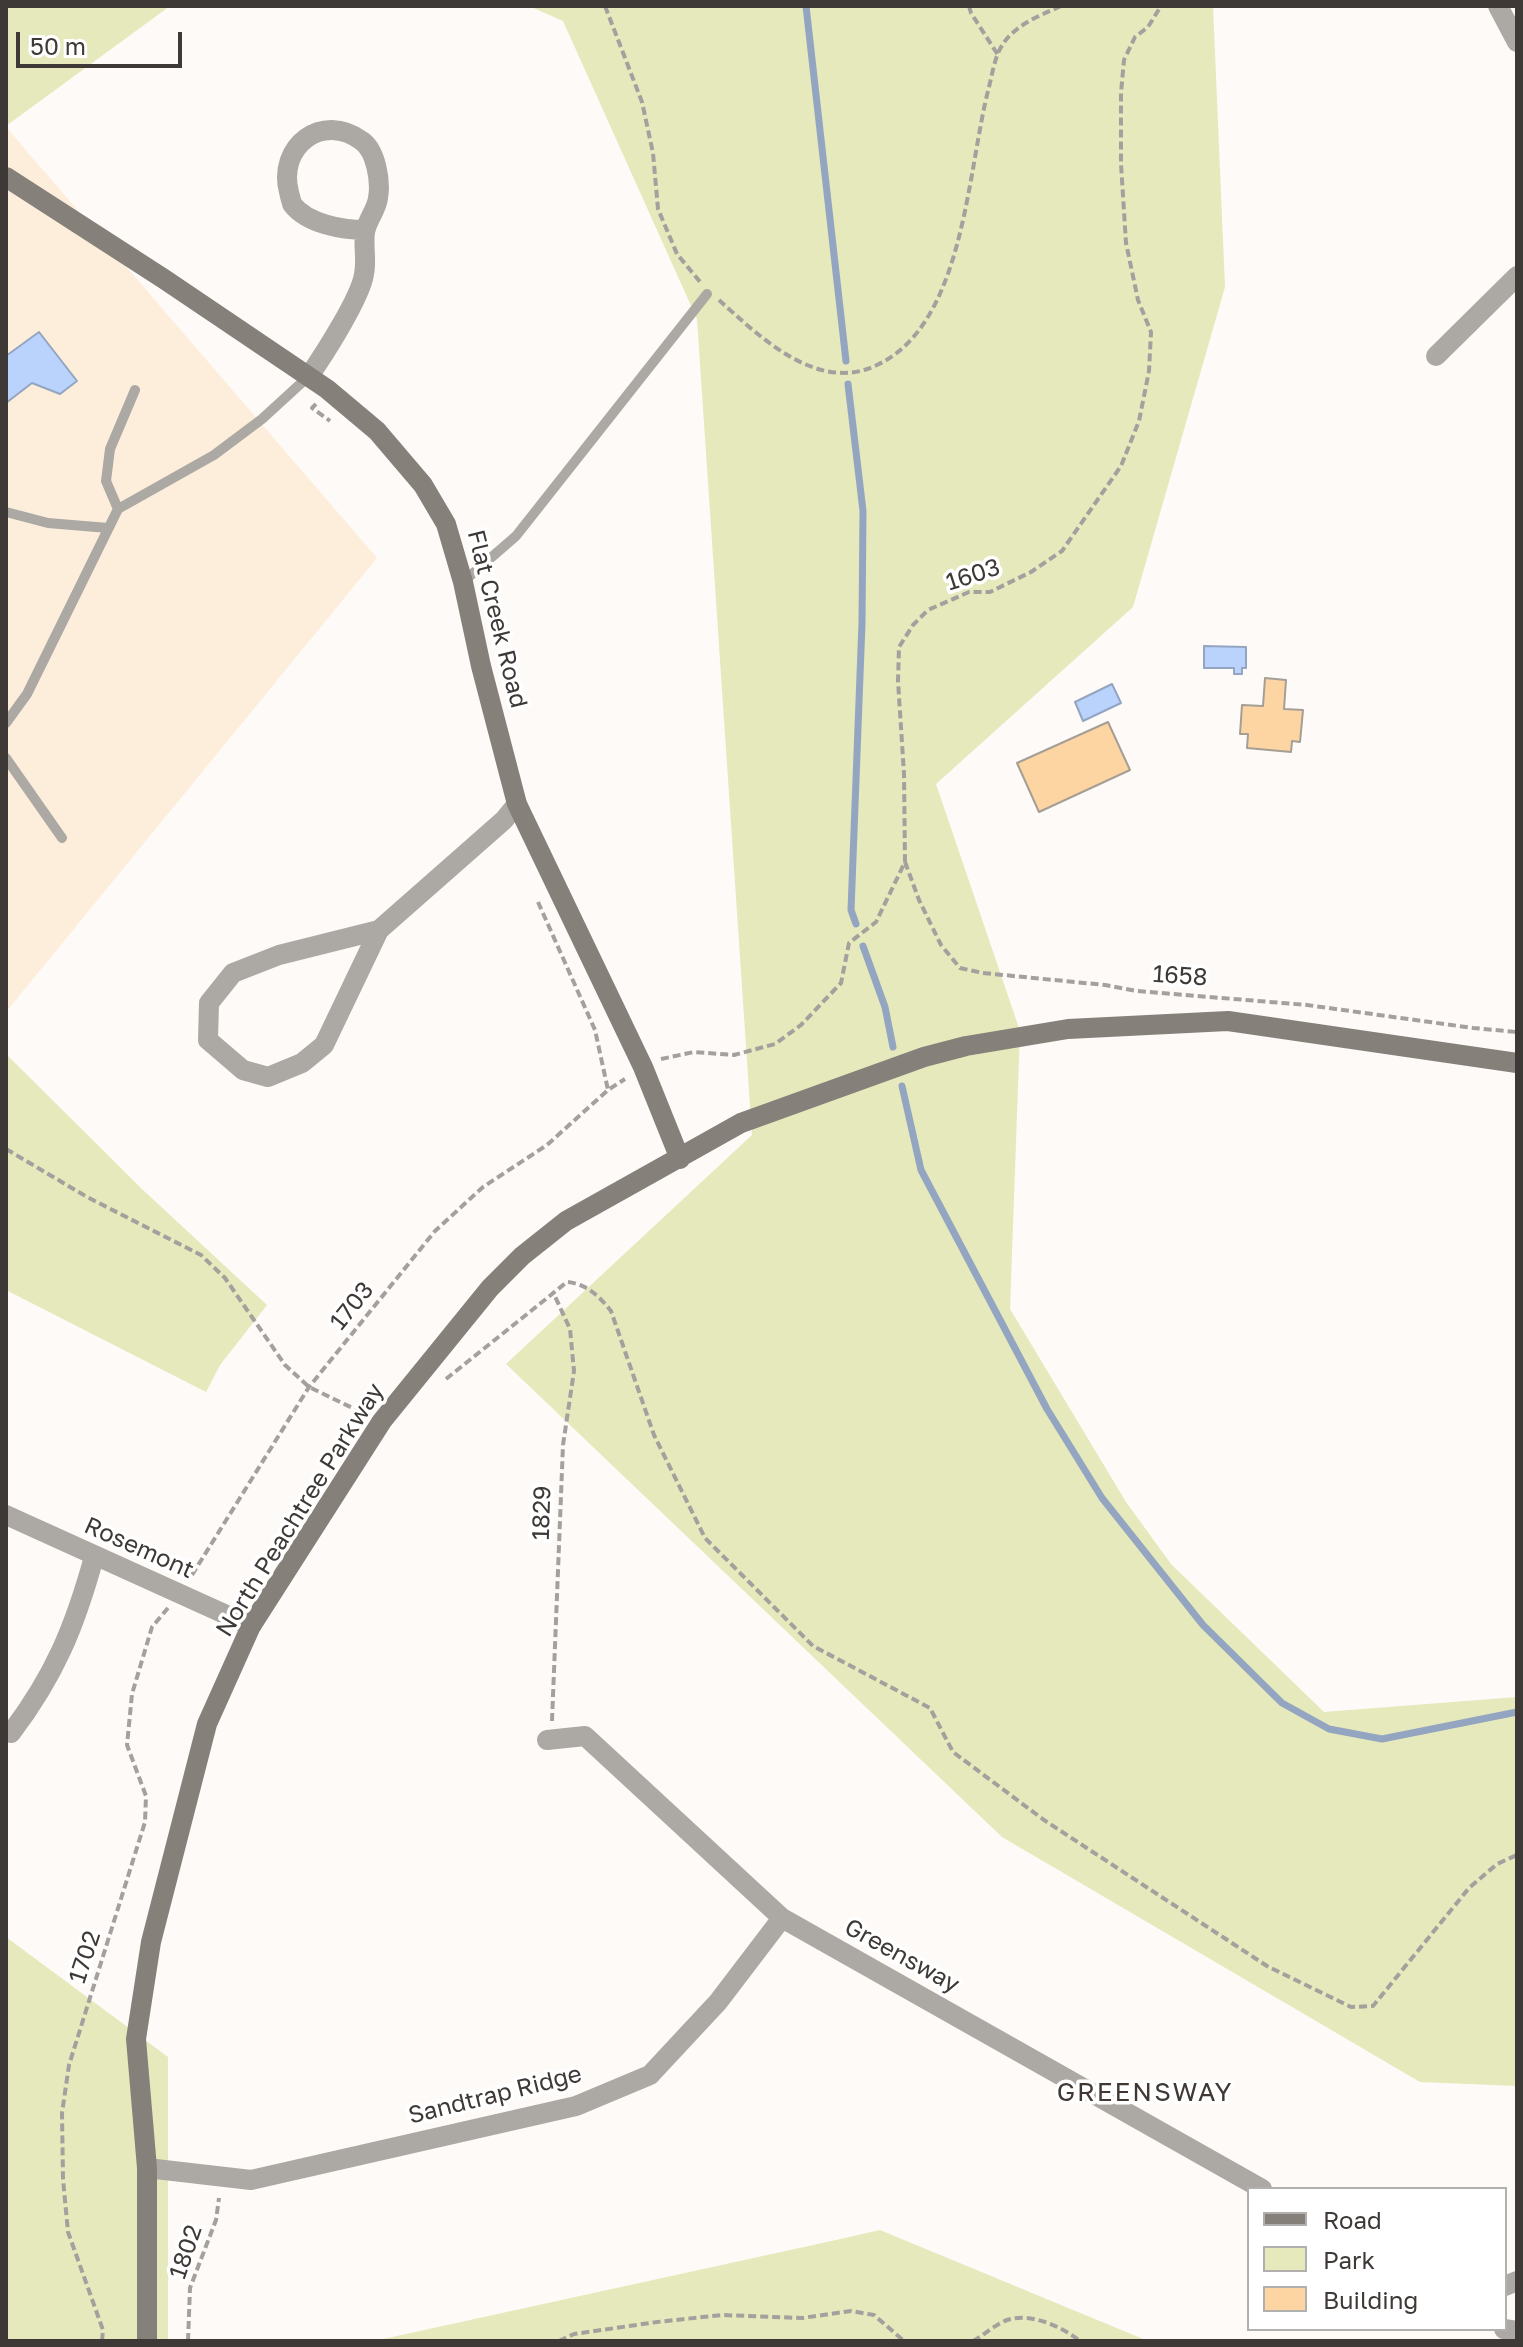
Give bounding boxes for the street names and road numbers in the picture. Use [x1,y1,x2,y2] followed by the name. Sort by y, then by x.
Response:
[461,527,533,711] street label: Flat Creek Road
[942,553,1004,597] street label: 1603
[1152,960,1208,992] street label: 1658
[324,1276,380,1336] street label: 1703
[210,1378,390,1642] street label: North Peachtree Parkway
[527,1485,557,1541] street label: 1829
[80,1511,198,1585] street label: Rosemont
[840,1913,964,1999] street label: Greensway
[63,1927,107,1987] street label: 1702
[405,2060,585,2130] street label: Sandtrap Ridge
[163,2221,209,2283] street label: 1802

